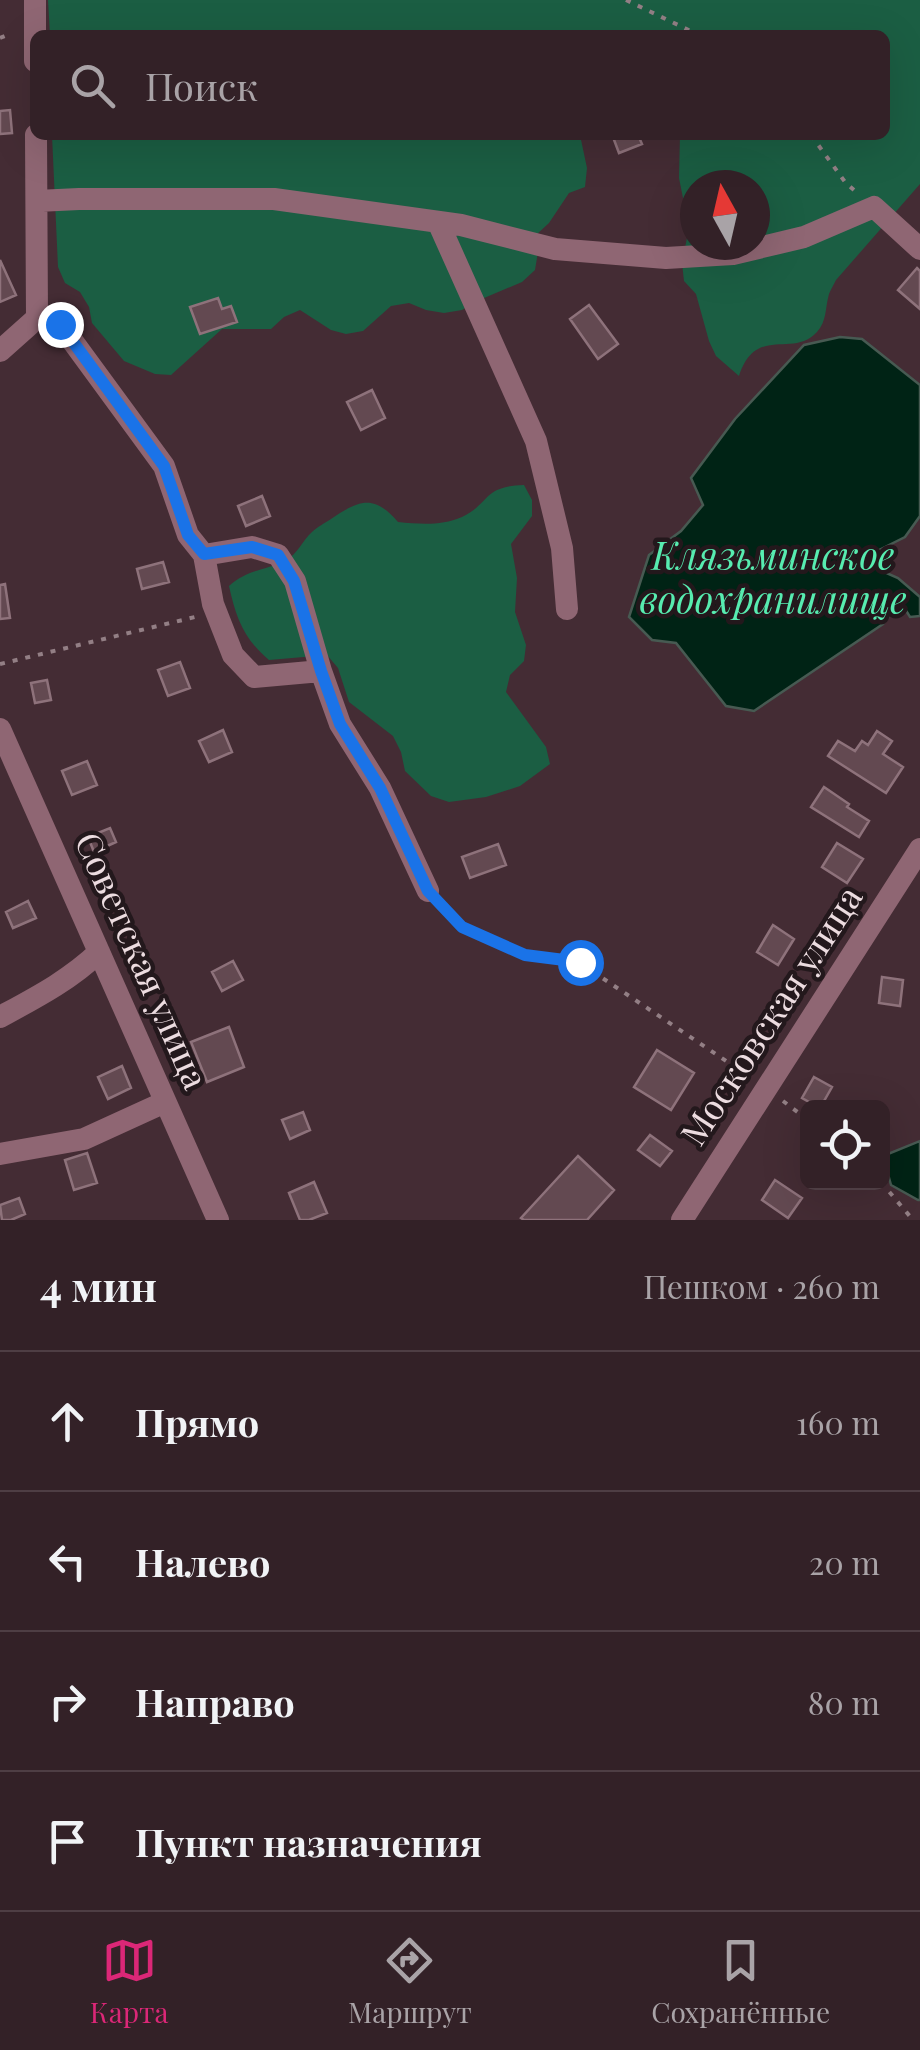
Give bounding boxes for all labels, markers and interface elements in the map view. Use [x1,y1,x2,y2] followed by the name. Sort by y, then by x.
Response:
[30,30,890,140] search box
[65,58,120,113] icon: search
[145,60,258,111] text: Поиск
[680,170,770,260] north arrow
[38,302,84,348] route end
[640,528,906,623] water label: Клязьминское водохранилище
[66,824,221,1096] street label: Советская улица
[668,875,872,1153] street label: Московская улица
[558,940,604,986] route start
[800,1100,890,1190] map controls
[800,1100,890,1190] button: locate
[40,1257,157,1313] text: 4 мин
[643,1264,880,1307] text: Пешком · 260 m
[40,1394,95,1449] icon: ahead
[135,1396,259,1447] text: Прямо
[796,1400,880,1443] text: 160 m
[40,1534,95,1589] icon: left
[135,1536,270,1587] text: Налево
[809,1540,880,1583] text: 20 m
[40,1674,95,1729] icon: right
[135,1676,295,1727] text: Направо
[808,1680,880,1723] text: 80 m
[40,1814,95,1869] icon: arrive
[135,1816,482,1867] text: Пункт назначения
[90,1933,168,2030] tab: Карта
[348,1933,472,2030] tab: Маршрут
[651,1933,830,2030] tab: Сохранённые

